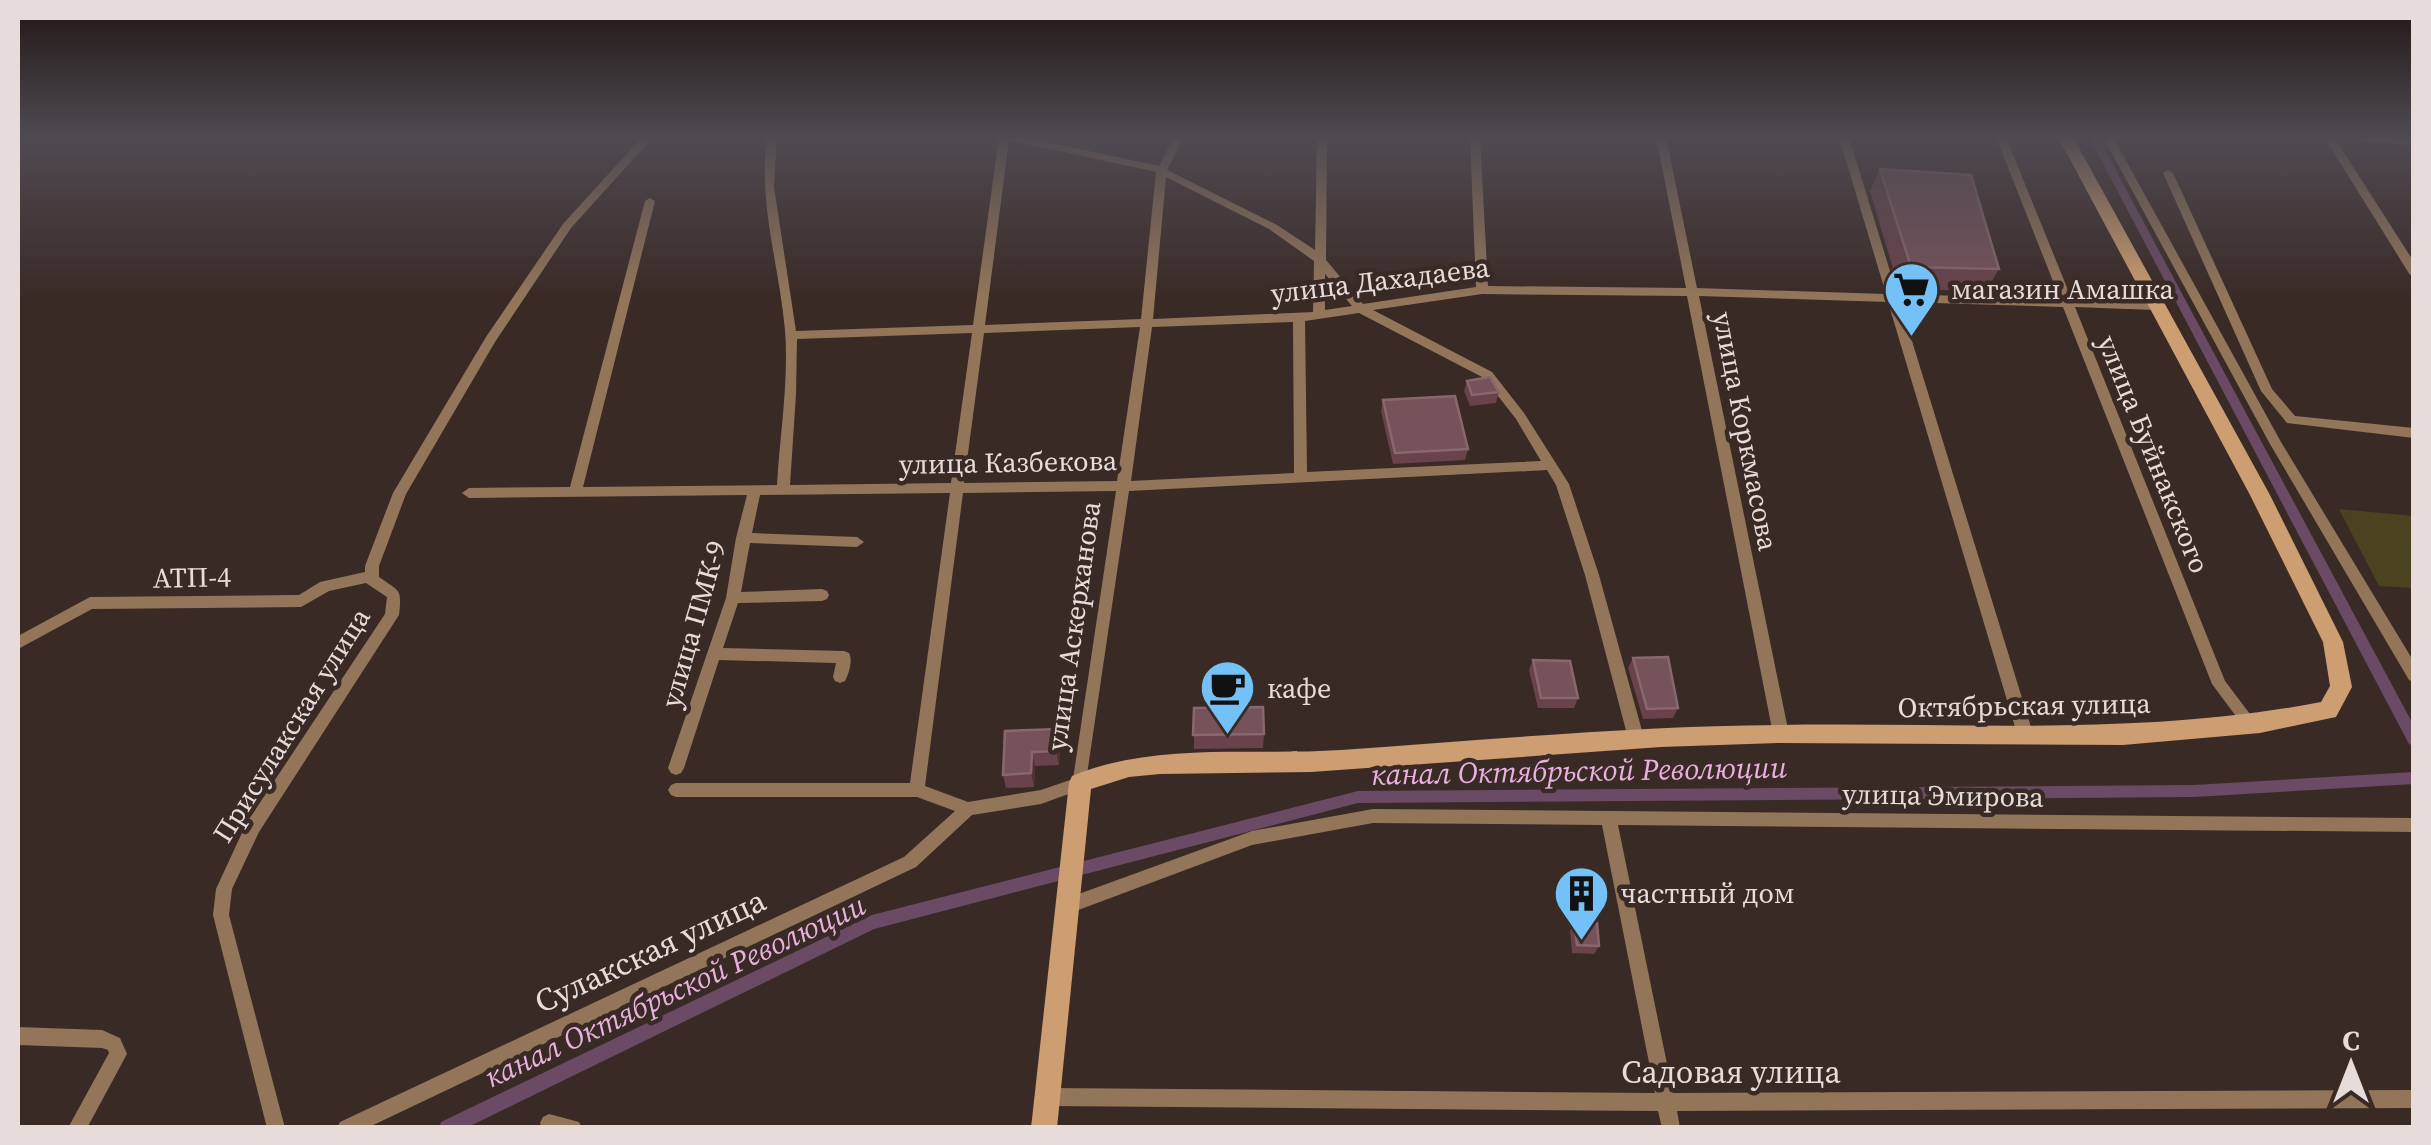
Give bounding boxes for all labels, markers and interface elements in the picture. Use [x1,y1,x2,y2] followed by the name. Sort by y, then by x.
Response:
[1268,248,1492,312] street label: улица Дахадаева
[1882,259,1942,338] supermarket icon: магазин Амашка
[1951,270,2175,308] place label: магазин Амашка
[1704,308,1788,554] street label: улица Коркмасова
[2089,329,2219,579] street label: улица Буйнакского
[898,441,1118,483] street label: улица Казбекова
[1037,498,1109,753] street label: улица Аскерханова
[651,536,735,712] street label: улица ПМК-9
[153,557,231,597] street label: АТП-4
[203,600,379,850] street label: Присулакская улица
[1198,658,1258,737] cafe icon: кафе
[1267,669,1331,707] place label: кафе
[1897,684,2152,726] street label: Октябрьская улица
[1371,746,1787,795] water label: канал Октябрьской Революции
[1842,774,2045,816] street label: улица Эмирова
[1552,863,1612,942] building icon: частный дом
[1621,874,1795,912] place label: частный дом
[527,878,773,1024] street label: Сулакская улица
[478,884,872,1097] water label: канал Октябрьской Революции
[2301,1015,2401,1115] north arrow
[2342,1021,2360,1059] text: С
[1621,1050,1841,1094] street label: Садовая улица

